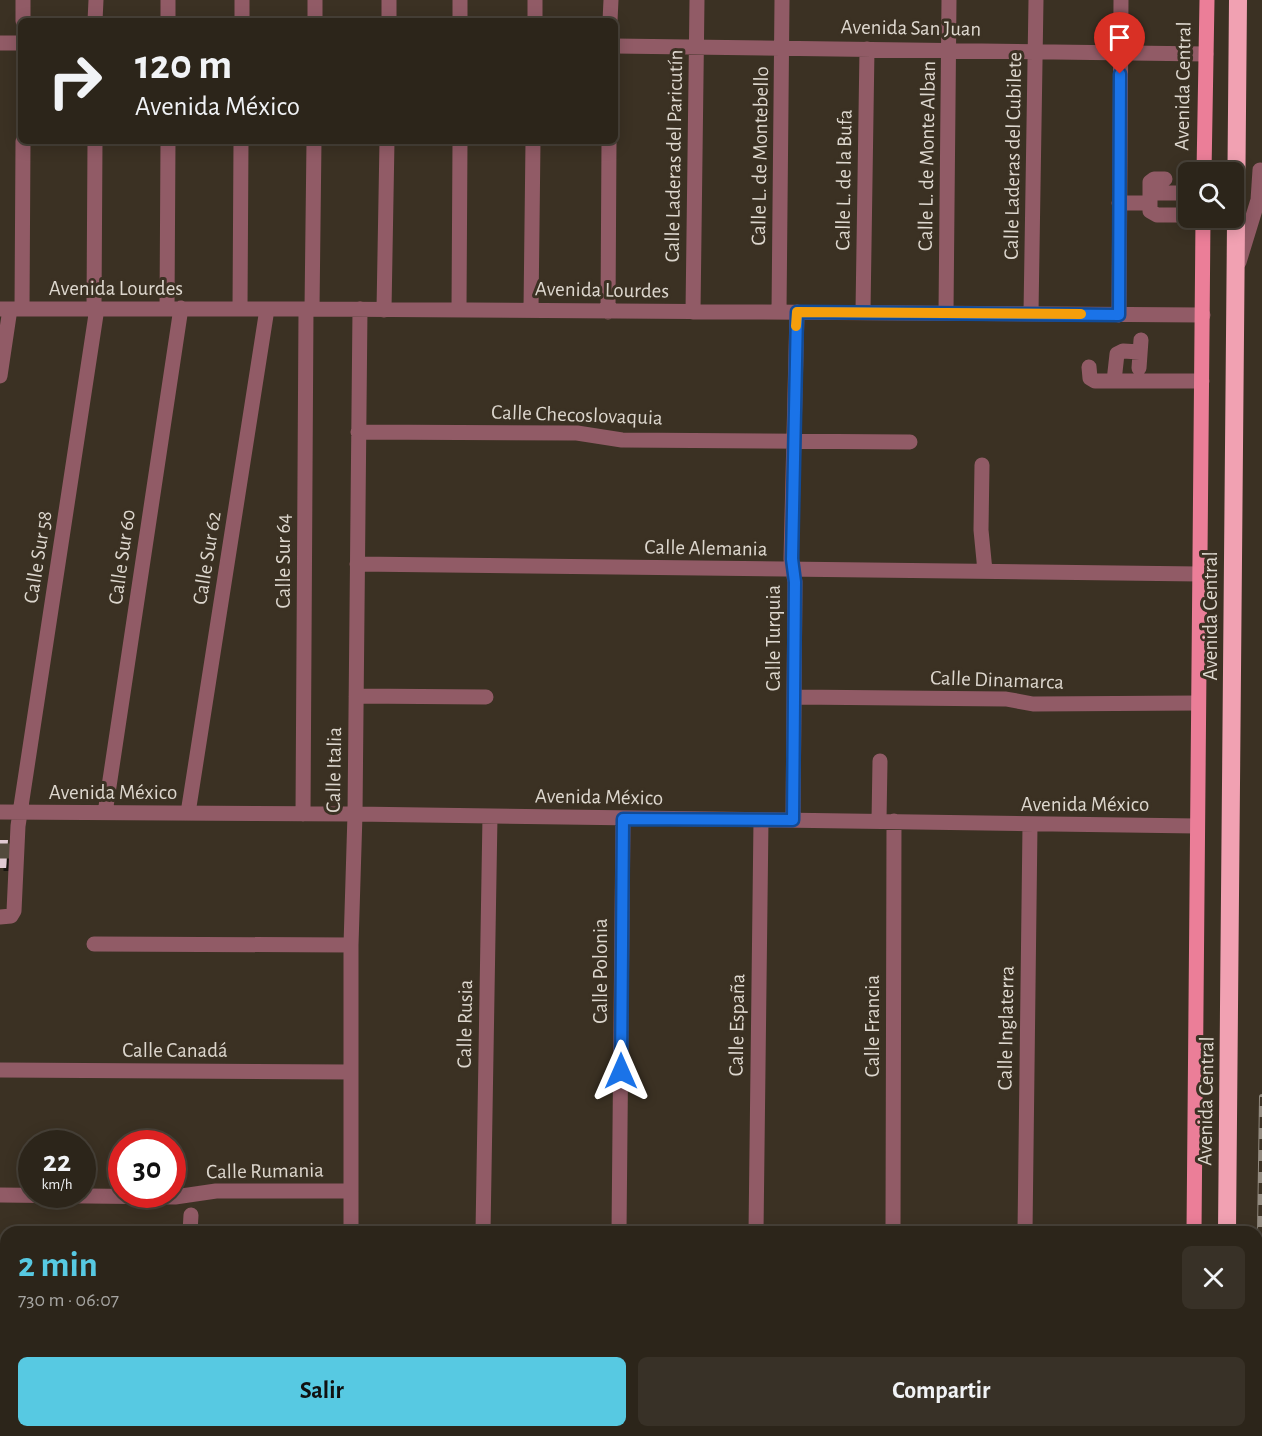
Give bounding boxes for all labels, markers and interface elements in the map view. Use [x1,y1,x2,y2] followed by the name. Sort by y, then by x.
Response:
[1094,12,1145,74] pin
[841,16,981,40] street label: Avenida San Juan
[1103,21,1136,54] icon: arrive
[1171,21,1195,151] street label: Avenida Central
[36,42,114,120] icon: right
[135,44,232,86] text: 120 m
[662,49,686,263] street label: Calle Laderas del Paricutín
[1001,52,1025,260] street label: Calle Laderas del Cubilete
[915,61,939,251] street label: Calle L. de Monte Alban
[748,66,772,246] street label: Calle L. de Montebello
[135,93,300,120] text: Avenida México
[832,109,856,251] street label: Calle L. de la Bufa
[1178,162,1244,228] map controls
[1178,162,1244,228] button: search
[49,278,183,299] street label: Avenida Lourdes
[535,278,669,302] street label: Avenida Lourdes
[491,402,663,428] street label: Calle Checoslovaquia
[105,508,139,606] street label: Calle Sur 60
[20,509,56,605] street label: Calle Sur 58
[189,510,225,606] street label: Calle Sur 62
[273,514,294,608] street label: Calle Sur 64
[644,536,768,560] street label: Calle Alemania
[1200,551,1221,681] street label: Avenida Central
[763,585,784,691] street label: Calle Turquia
[930,667,1064,693] street label: Calle Dinamarca
[323,727,345,813] street label: Calle Italia
[49,782,177,803] street label: Avenida México
[535,785,663,809] street label: Avenida México
[1021,794,1149,815] street label: Avenida México
[590,918,611,1024] street label: Calle Polonia
[994,965,1018,1091] street label: Calle Inglaterra
[726,973,748,1077] street label: Calle España
[862,975,883,1077] street label: Calle Francia
[454,979,476,1069] street label: Calle Rusia
[1194,1036,1218,1166] street label: Avenida Central
[589,1039,653,1103] position arrow
[122,1040,228,1061] street label: Calle Canadá
[108,1130,186,1208] speed limit sign: 30
[43,1147,71,1177] text: 22
[206,1159,324,1183] street label: Calle Rumania
[42,1177,72,1192] text: km/h
[1182,1246,1245,1309] button: close
[18,1247,98,1283] text: 2 min
[18,1290,119,1310] text: 730 m · 06:07
[18,1357,626,1426] button: Salir
[638,1357,1245,1426] button: Compartir

